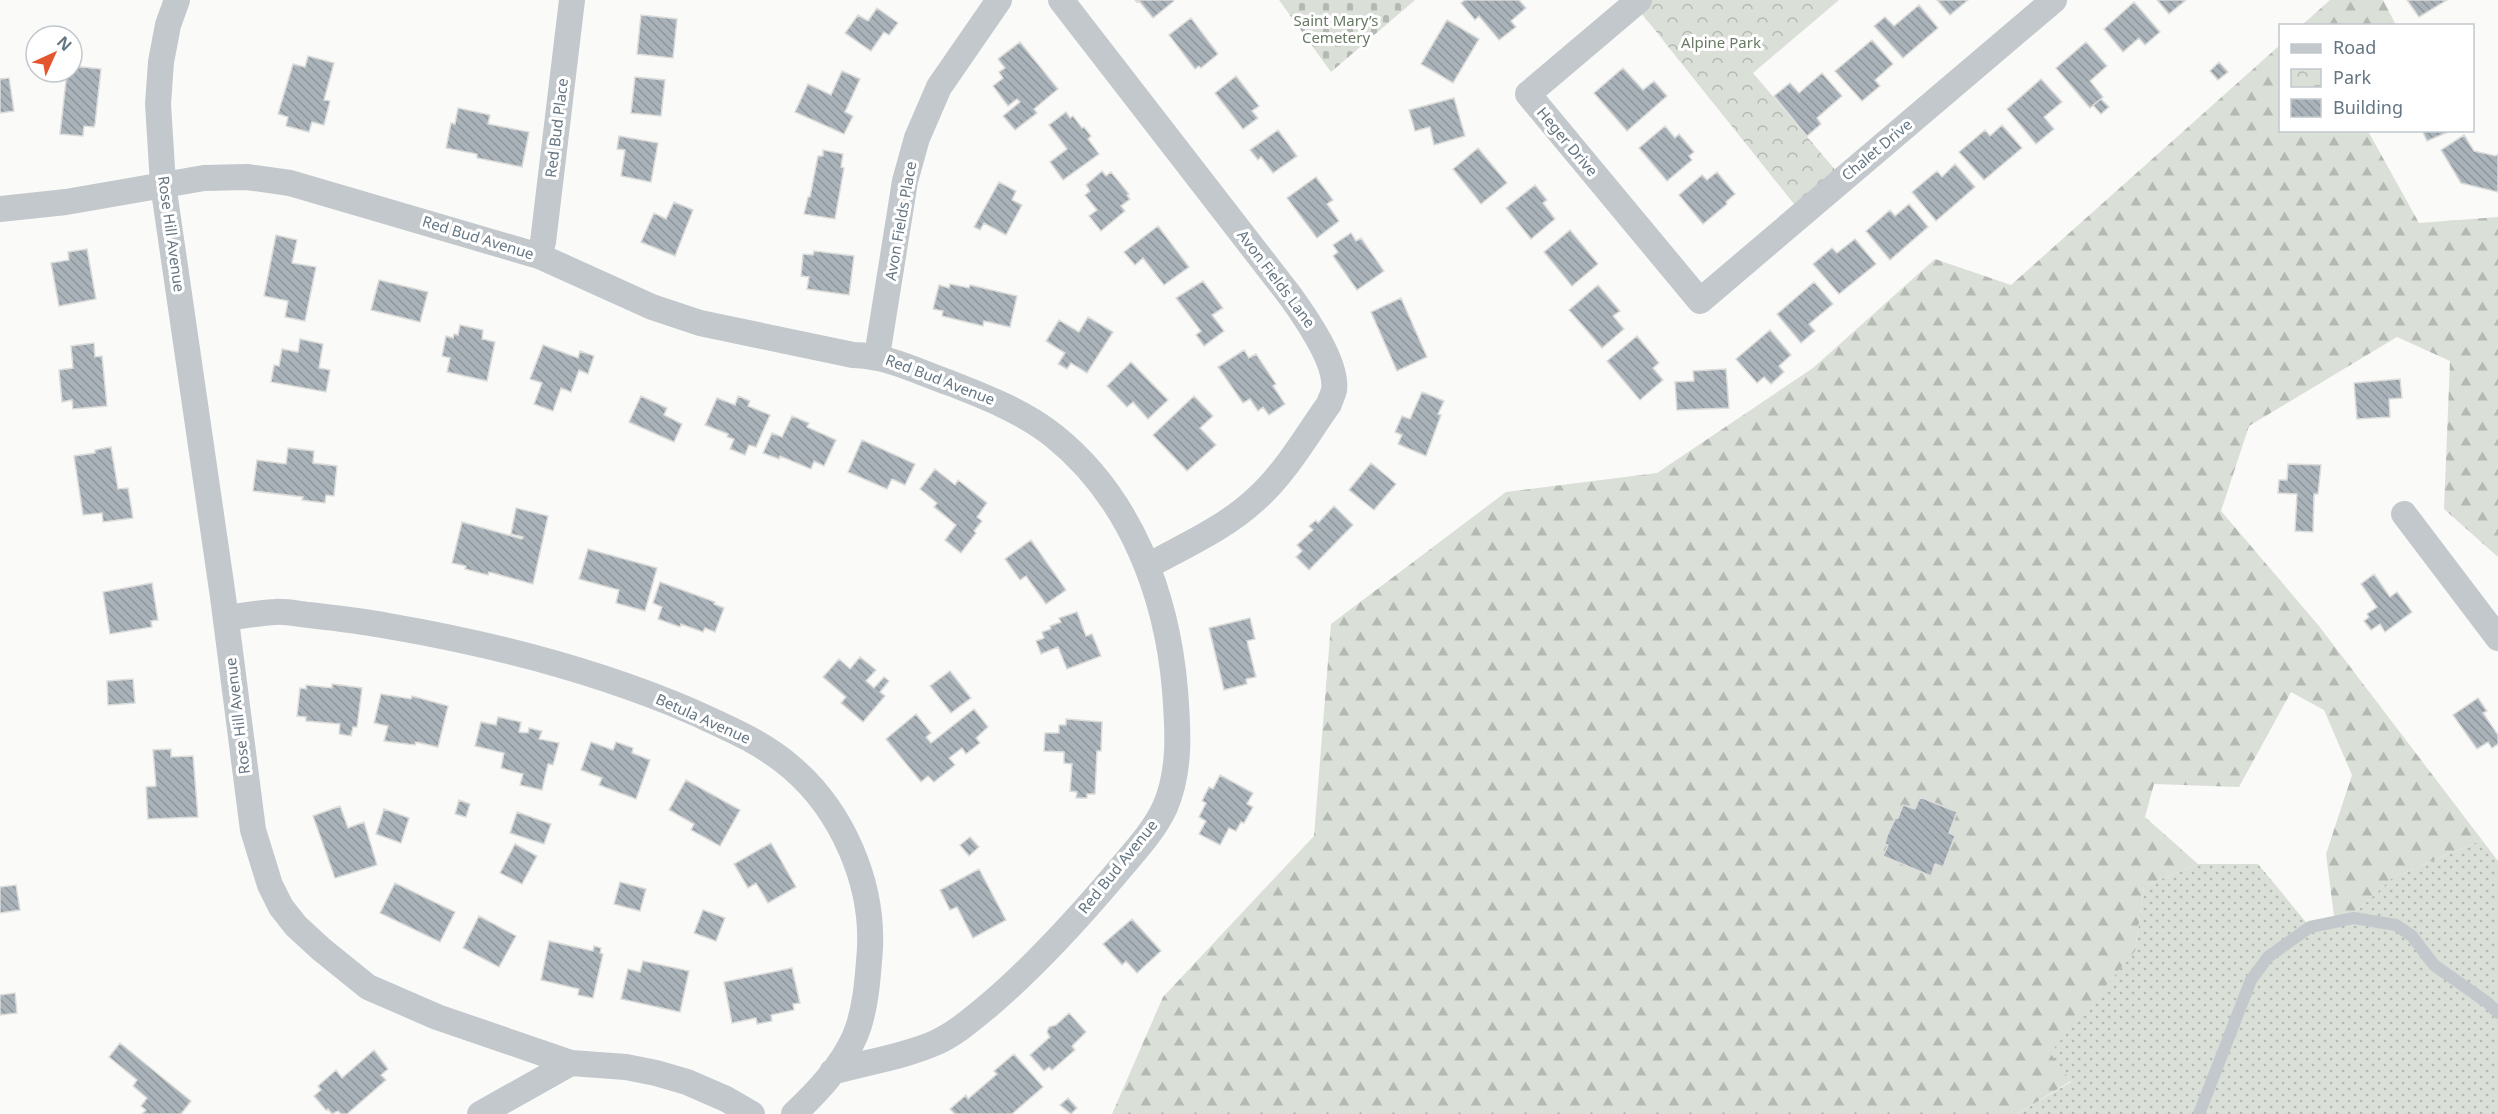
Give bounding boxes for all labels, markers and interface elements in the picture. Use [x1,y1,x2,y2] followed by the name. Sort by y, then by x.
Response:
[1294,10,1378,47] park label: Saint Mary’s Cemetery
[24,24,84,84] north arrow
[2279,24,2474,132] legend
[52,31,77,56] text: N
[1681,32,1761,52] park label: Alpine Park
[2333,35,2376,59] text: Road
[2333,65,2371,89] text: Park
[540,77,572,179] street label: Red Bud Place
[2333,95,2403,119] text: Building
[1533,103,1603,180] street label: Heger Drive
[1837,114,1916,185] street label: Chalet Drive
[880,160,920,282] street label: Avon Fields Place
[154,174,190,293] street label: Rose Hill Avenue
[420,211,537,264] street label: Red Bud Avenue
[1233,225,1320,331] street label: Avon Fields Lane
[883,349,998,409] street label: Red Bud Avenue
[220,657,254,776] street label: Rose Hill Avenue
[653,688,754,748] street label: Betula Avenue
[1073,815,1161,918] street label: Red Bud Avenue

